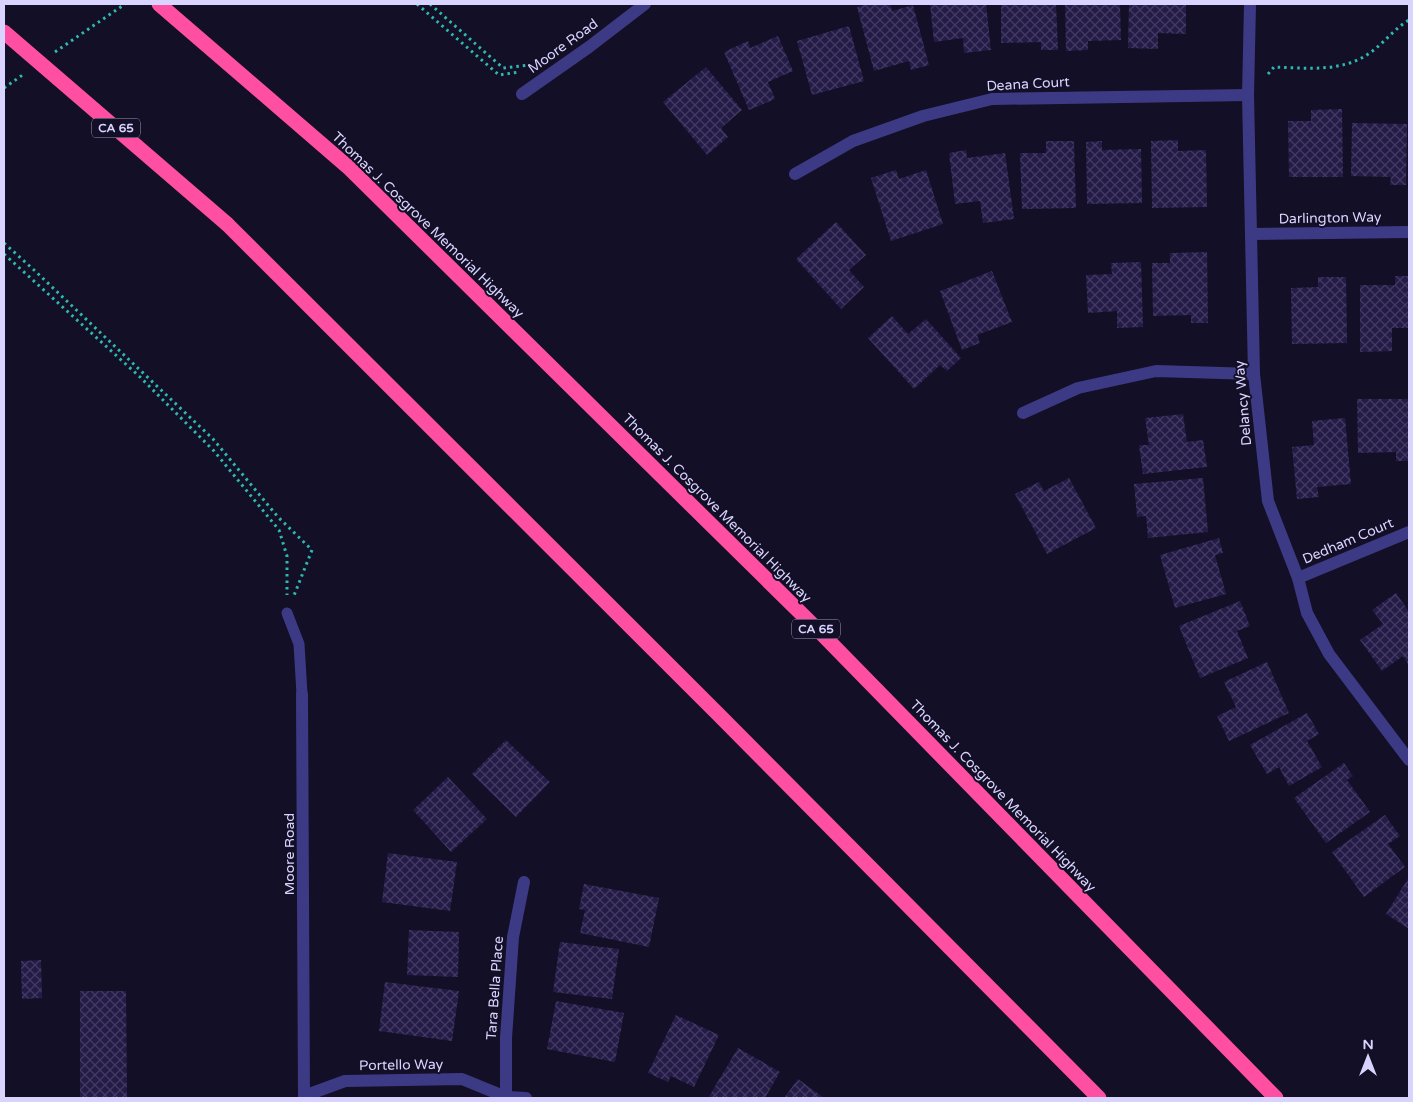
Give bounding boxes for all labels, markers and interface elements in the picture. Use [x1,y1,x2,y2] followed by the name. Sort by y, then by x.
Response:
[525,15,601,77] street label: Moore Road
[986,73,1071,95] street label: Deana Court
[92,119,140,138] road number: CA 65
[328,128,528,322] street label: Thomas J. Cosgrove Memorial Highway
[1279,209,1382,227] street label: Darlington Way
[1231,359,1255,446] street label: Delancy Way
[619,410,815,606] street label: Thomas J. Cosgrove Memorial Highway
[1300,514,1397,568] street label: Dedham Court
[792,620,840,638] road number: CA 65
[906,696,1100,896] street label: Thomas J. Cosgrove Memorial Highway
[281,813,298,895] street label: Moore Road
[483,935,507,1041] street label: Tara Bella Place
[1343,1032,1393,1082] north arrow
[1362,1036,1374,1053] text: N
[359,1056,444,1074] street label: Portello Way

